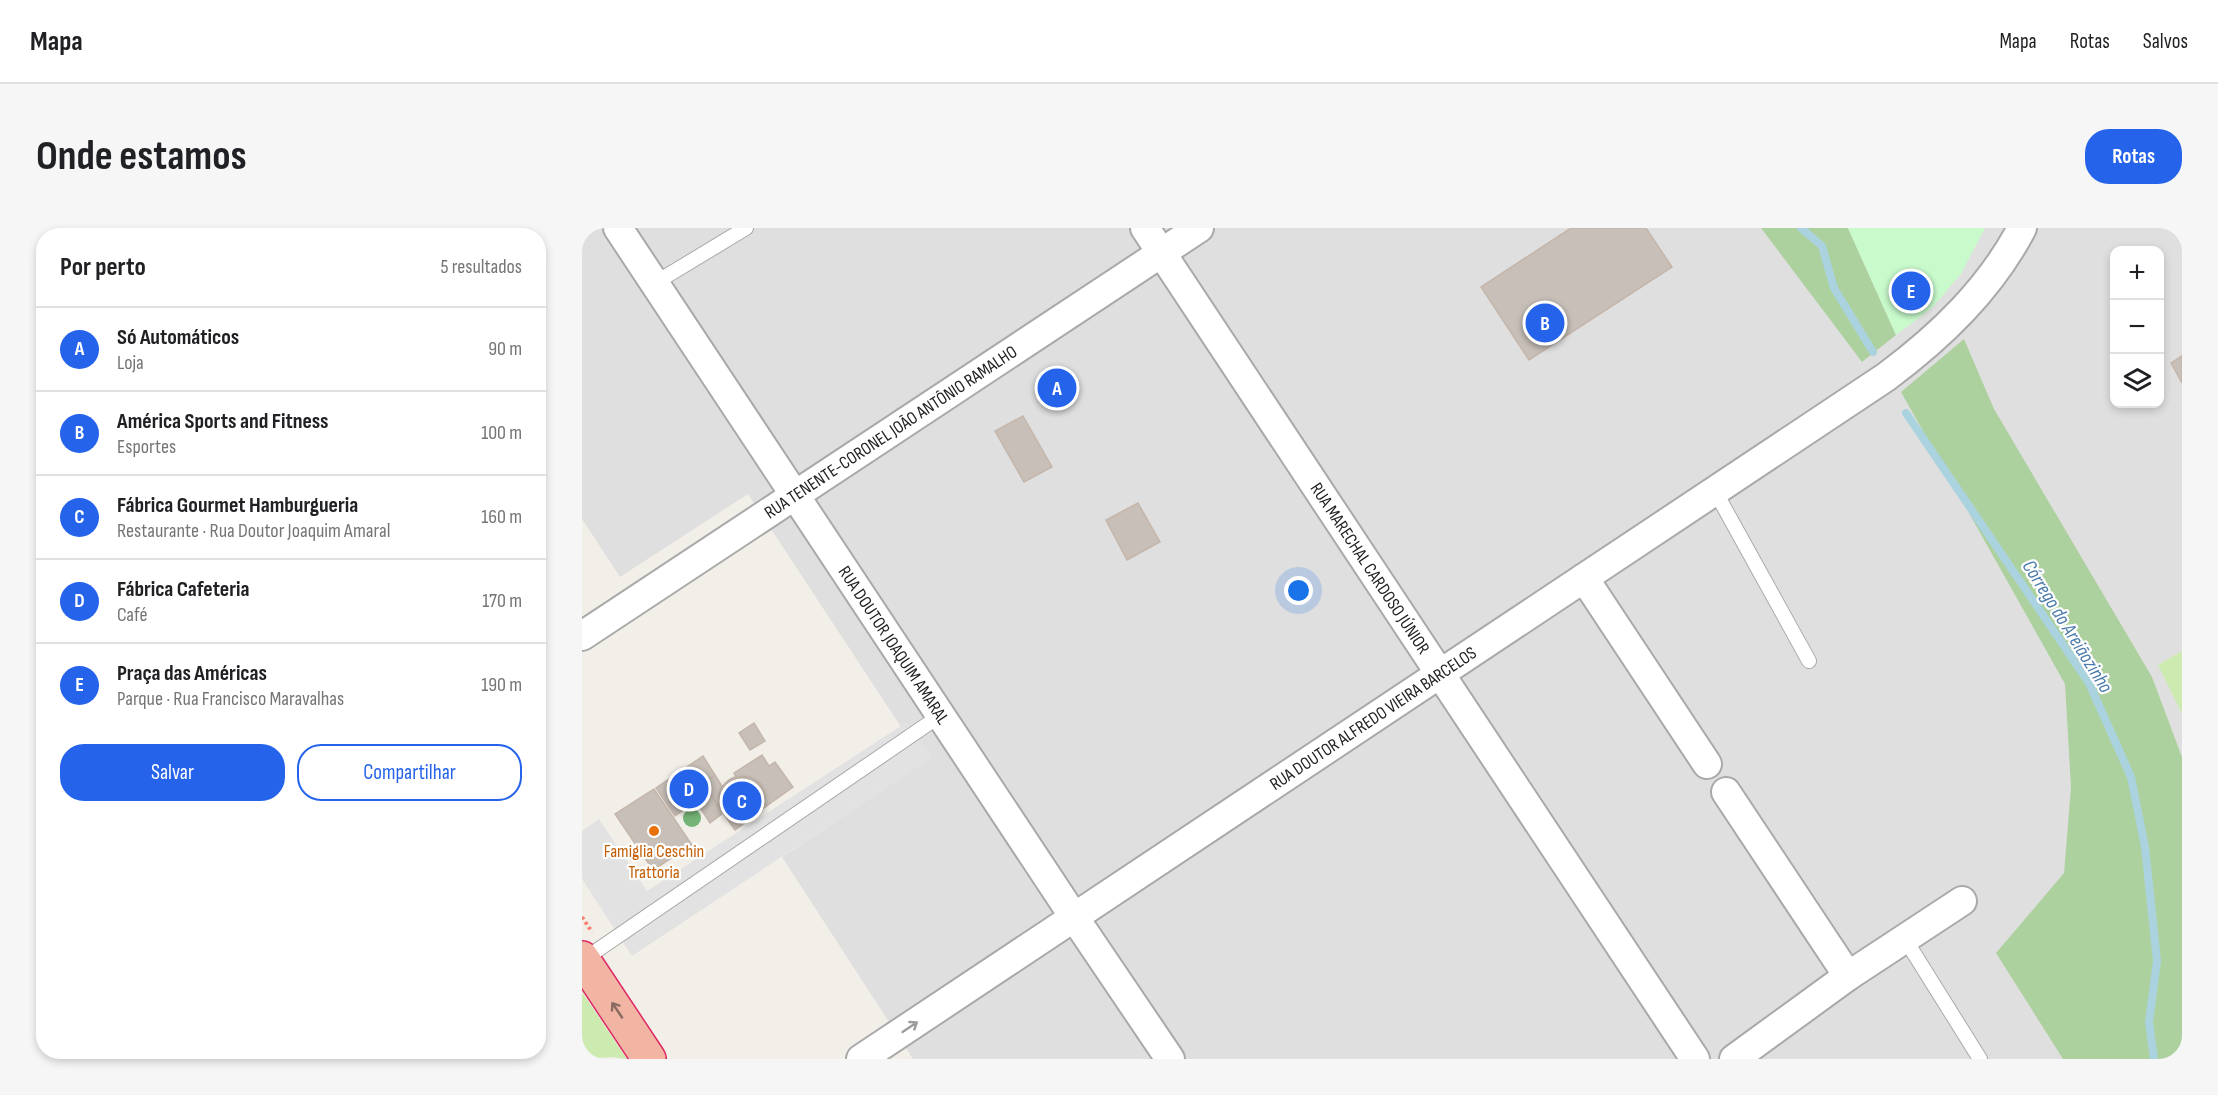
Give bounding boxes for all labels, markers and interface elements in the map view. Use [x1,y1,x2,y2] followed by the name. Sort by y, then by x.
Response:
[30,25,83,58] text: Mapa
[1999,29,2037,54] text: Mapa
[2070,29,2110,54] text: Rotas
[2143,29,2188,54] text: Salvos
[2085,129,2182,184] button: Rotas
[36,131,247,182] text: Onde estamos
[2110,246,2164,408] map controls
[2110,246,2164,300] button: +
[60,252,146,283] text: Por perto
[441,255,522,279] text: 5 resultados
[1892,268,1930,314] pin: E
[1526,300,1564,346] pin: B
[2110,300,2164,354] button: −
[117,324,239,351] text: Só Automáticos
[75,337,84,361] text: A
[488,337,522,361] text: 90 m
[761,341,1021,523] street label: RUA TENENTE-CORONEL JOÃO ANTÔNIO RAMALHO
[117,351,144,375] text: Loja
[2110,354,2164,408] button: layers
[1038,366,1076,410] pin: A
[117,408,329,435] text: América Sports and Fitness
[75,421,84,445] text: B
[481,421,522,445] text: 100 m
[117,435,176,459] text: Esportes
[1305,479,1434,658] street label: RUA MARECHAL CARDOSO JÚNIOR
[117,492,358,519] text: Fábrica Gourmet Hamburgueria
[74,505,85,529] text: C
[481,505,522,529] text: 160 m
[117,519,390,543] text: Restaurante · Rua Doutor Joaquim Amaral
[2017,556,2118,697] water label: Córrego do Areiãozinho
[834,562,954,728] street label: RUA DOUTOR JOAQUIM AMARAL
[117,576,250,603] text: Fábrica Cafeteria
[1284,576,1313,605] your location
[74,589,85,613] text: D
[482,589,522,613] text: 170 m
[117,603,147,627] text: Café
[1266,642,1481,795] street label: RUA DOUTOR ALFREDO VIEIRA BARCELOS
[117,660,267,687] text: Praça das Américas
[75,673,84,697] text: E
[481,673,522,697] text: 190 m
[117,687,344,711] text: Parque · Rua Francisco Maravalhas
[60,744,285,801] button: Salvar
[297,744,522,801] button: Compartilhar
[670,766,708,812] pin: D
[722,778,762,824] pin: C
[647,824,661,838] marker: Famiglia Ceschin Trattoria
[604,841,704,883] place label: Famiglia Ceschin Trattoria
[611,1002,623,1019] one-way arrow
[901,1020,918,1032] one-way arrow

